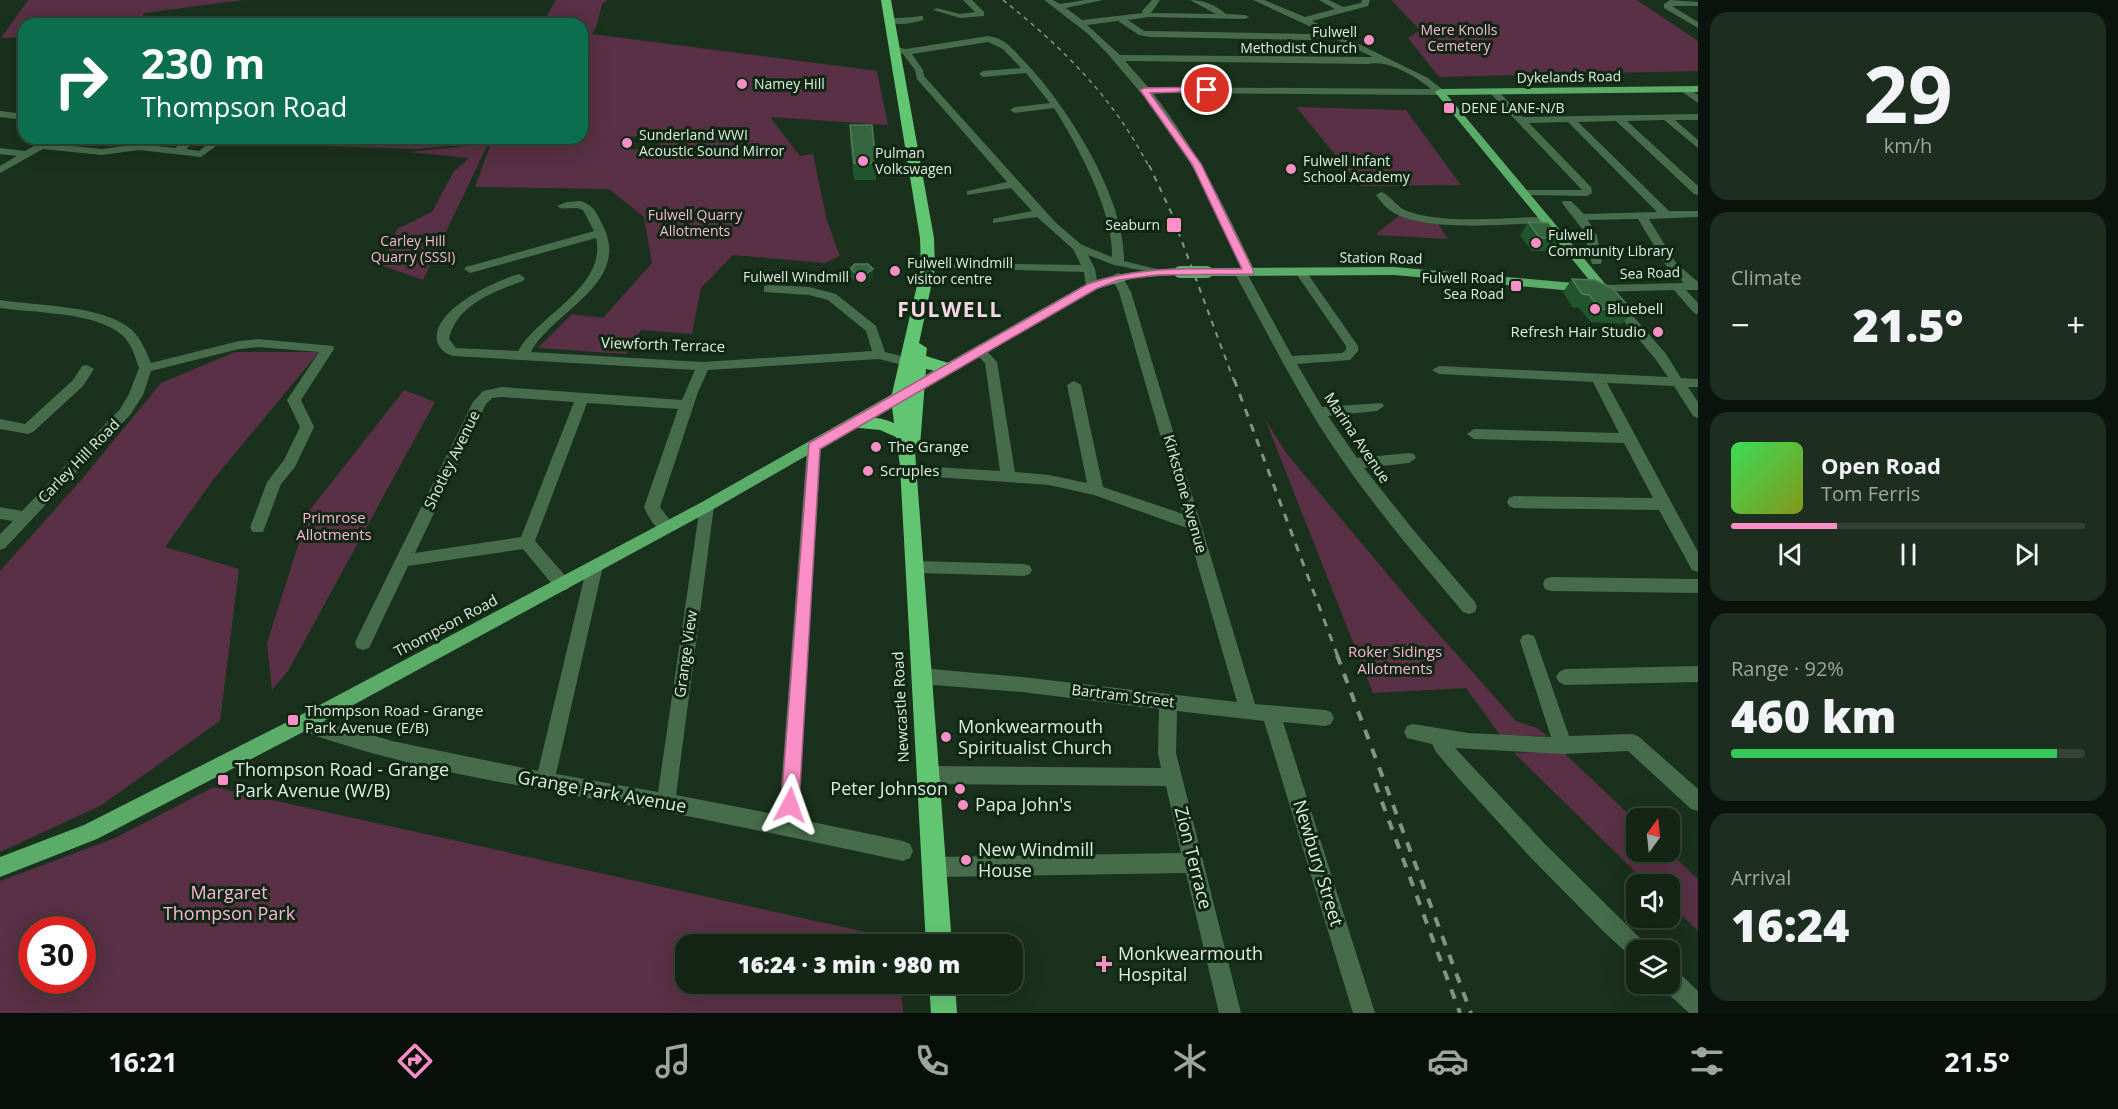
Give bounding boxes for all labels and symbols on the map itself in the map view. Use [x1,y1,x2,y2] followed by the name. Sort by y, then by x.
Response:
[1421,20,1498,55] park label: Mere Knolls Cemetery
[1240,22,1357,57] place label: Fulwell Methodist Church
[1362,33,1376,47] marker: Fulwell Methodist Church
[1181,64,1232,115] pin
[1517,66,1621,87] street label: Dykelands Road
[754,74,825,93] place label: Namey Hill
[735,77,749,91] marker: Namey Hill
[1461,98,1565,117] place label: DENE LANE-N/B
[1442,101,1456,115] marker: DENE LANE-N/B
[639,125,785,160] place label: Sunderland WWI Acoustic Sound Mirror
[620,136,634,150] marker: Sunderland WWI Acoustic Sound Mirror
[875,143,952,178] place label: Pulman Volkswagen
[1303,151,1411,186] place label: Fulwell Infant School Academy
[856,154,870,168] marker: Pulman Volkswagen
[1284,162,1298,176] marker: Fulwell Infant School Academy
[648,205,743,240] park label: Fulwell Quarry Allotments
[1105,215,1160,234] place label: Seaburn
[1165,216,1183,234] marker: Seaburn
[1548,225,1674,260] place label: Fulwell Community Library
[371,231,455,266] park label: Carley Hill Quarry (SSSI)
[1529,236,1543,250] marker: Fulwell Community Library
[1339,247,1423,268] street label: Station Road
[907,253,1013,288] place label: Fulwell Windmill visitor centre
[1619,262,1680,283] street label: Sea Road
[888,264,902,278] marker: Fulwell Windmill visitor centre
[743,267,849,286] place label: Fulwell Windmill
[1422,268,1504,303] place label: Fulwell Road Sea Road
[854,270,868,284] marker: Fulwell Windmill
[1509,279,1523,293] marker: Fulwell Road Sea Road
[897,295,1003,323] district label: FULWELL
[1607,298,1663,318] place label: Bluebell
[1588,302,1602,316] marker: Bluebell
[1511,321,1646,341] place label: Refresh Hair Studio
[1651,325,1665,339] marker: Refresh Hair Studio
[601,332,726,356] street label: Viewforth Terrace
[1320,388,1396,487] street label: Marina Avenue
[419,407,484,512] street label: Shotley Avenue
[33,414,124,507] street label: Carley Hill Road
[1160,432,1212,555] street label: Kirkstone Avenue
[888,436,969,456] place label: The Grange
[869,440,883,454] marker: The Grange
[880,460,939,480] place label: Scruples
[861,464,875,478] marker: Scruples
[296,507,372,544] park label: Primrose Allotments
[390,589,501,661] street label: Thompson Road
[669,609,701,699] street label: Grange View
[1348,641,1442,678] park label: Roker Sidings Allotments
[887,651,913,763] street label: Newcastle Road
[1070,679,1176,711] street label: Bartram Street
[305,700,483,737] place label: Thompson Road - Grange Park Avenue (E/B)
[286,713,300,727] marker: Thompson Road - Grange Park Avenue (E/B)
[958,714,1112,759] place label: Monkwearmouth Spiritualist Church
[939,730,953,744] marker: Monkwearmouth Spiritualist Church
[235,757,449,802] place label: Thompson Road - Grange Park Avenue (W/B)
[516,764,688,818] street label: Grange Park Avenue
[216,773,230,787] marker: Thompson Road - Grange Park Avenue (W/B)
[758,773,822,837] position arrow
[830,776,948,800] place label: Peter Johnson
[953,782,967,796] marker: Peter Johnson
[975,792,1072,816] place label: Papa John's
[1288,797,1350,929] street label: Newbury Street
[956,798,970,812] marker: Papa John's
[1170,804,1218,912] street label: Zion Terrace
[1626,808,1680,862] north arrow
[978,837,1094,882] place label: New Windmill House
[959,853,973,867] marker: New Windmill House
[163,880,296,925] park label: Margaret Thompson Park
[18,916,96,994] speed limit sign: 30
[1118,941,1263,986] place label: Monkwearmouth Hospital
[1095,955,1113,973] marker: Monkwearmouth Hospital

